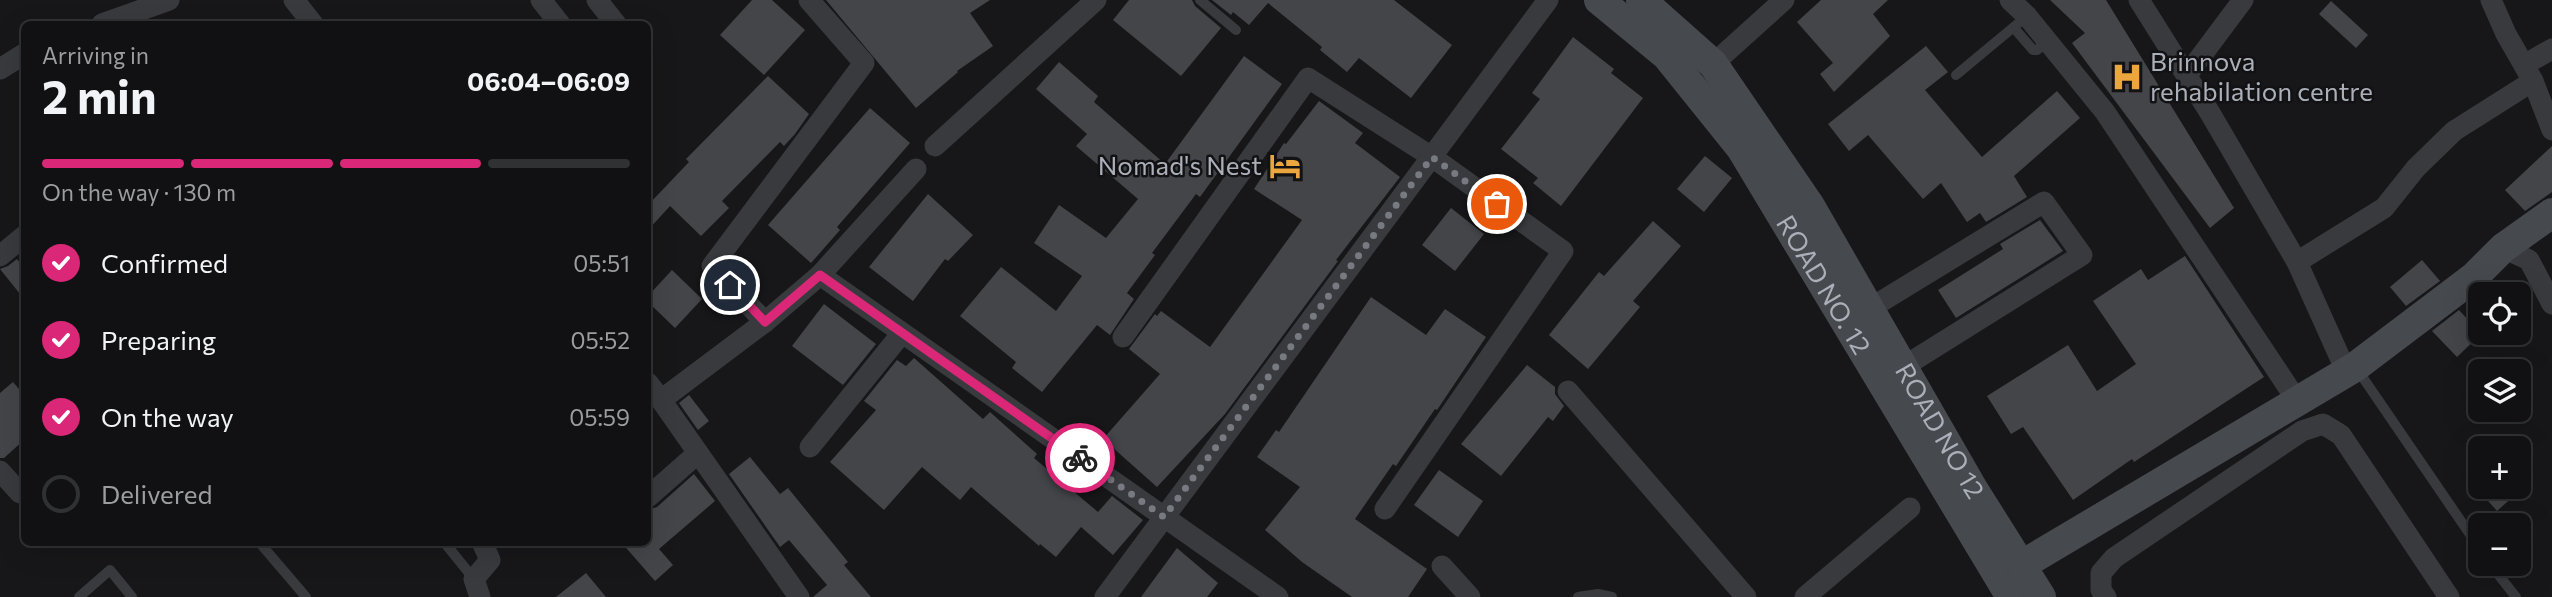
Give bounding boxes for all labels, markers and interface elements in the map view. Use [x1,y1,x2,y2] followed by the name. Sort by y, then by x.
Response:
[42,41,149,69] text: Arriving in
[2150,45,2373,106] place label: Brinnova rehabilation centre
[2110,60,2144,94] hospital icon: Brinnova rehabilation centre
[467,65,630,96] text: 06:04–06:09
[42,67,157,123] text: 2 min
[1098,149,1262,180] place label: Nomad's Nest
[1268,149,1302,183] hotel icon: Nomad's Nest
[1467,174,1527,234] pin
[42,178,236,206] text: On the way · 130 m
[1478,185,1516,223] icon: bag
[1771,209,1878,359] street label: ROAD NO. 12
[42,244,80,282] icon: check
[101,247,228,278] text: Confirmed
[573,249,630,277] text: 05:51
[700,255,760,315] pin
[711,266,749,304] icon: home
[2468,282,2531,576] map controls
[2468,282,2531,345] button: locate
[42,321,80,359] icon: check
[101,324,216,355] text: Preparing
[570,326,630,354] text: 05:52
[1890,357,1992,504] street label: ROAD NO 12
[2468,359,2531,422] button: layers
[42,398,80,436] icon: check
[101,401,234,432] text: On the way
[569,403,630,431] text: 05:59
[1045,423,1115,493] courier
[2468,436,2531,499] button: +
[1061,439,1099,477] icon: bike
[101,478,212,509] text: Delivered
[2468,513,2531,576] button: −

